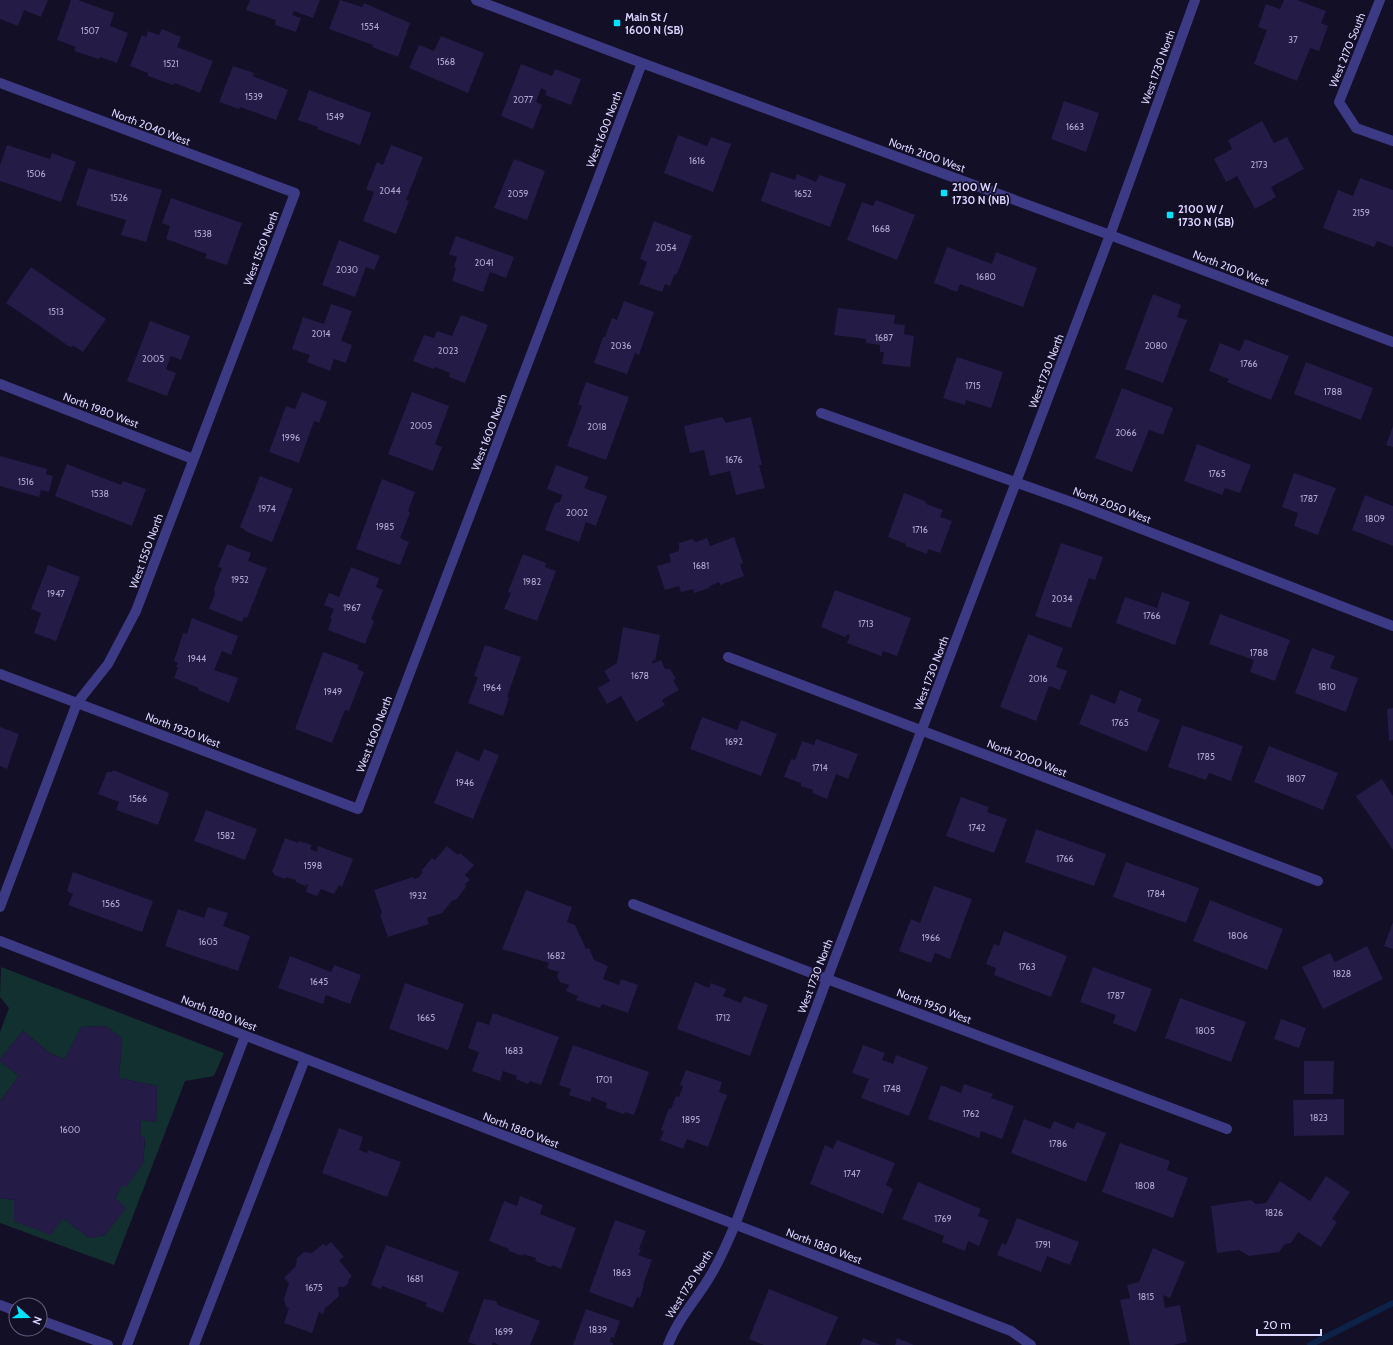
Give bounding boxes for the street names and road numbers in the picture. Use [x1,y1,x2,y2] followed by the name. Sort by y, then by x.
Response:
[1326,11,1368,89] street label: West 2170 South
[1138,28,1178,106] street label: West 1730 North
[583,89,625,169] street label: West 1600 North
[110,106,193,149] street label: North 2040 West
[887,135,967,175] street label: North 2100 West
[240,209,282,287] street label: West 1550 North
[1191,247,1271,289] street label: North 2100 West
[1025,332,1067,410] street label: West 1730 North
[61,389,141,431] street label: North 1980 West
[468,392,510,472] street label: West 1600 North
[1071,484,1153,526] street label: North 2050 West
[126,512,166,590] street label: West 1550 North
[910,634,952,712] street label: West 1730 North
[353,694,395,774] street label: West 1600 North
[144,709,223,751] street label: North 1930 West
[985,736,1069,780] street label: North 2000 West
[794,937,836,1015] street label: West 1730 North
[895,985,974,1027] street label: North 1950 West
[179,992,259,1034] street label: North 1880 West
[481,1109,561,1151] street label: North 1880 West
[784,1225,864,1267] street label: North 1880 West
[662,1247,716,1321] street label: West 1730 North

